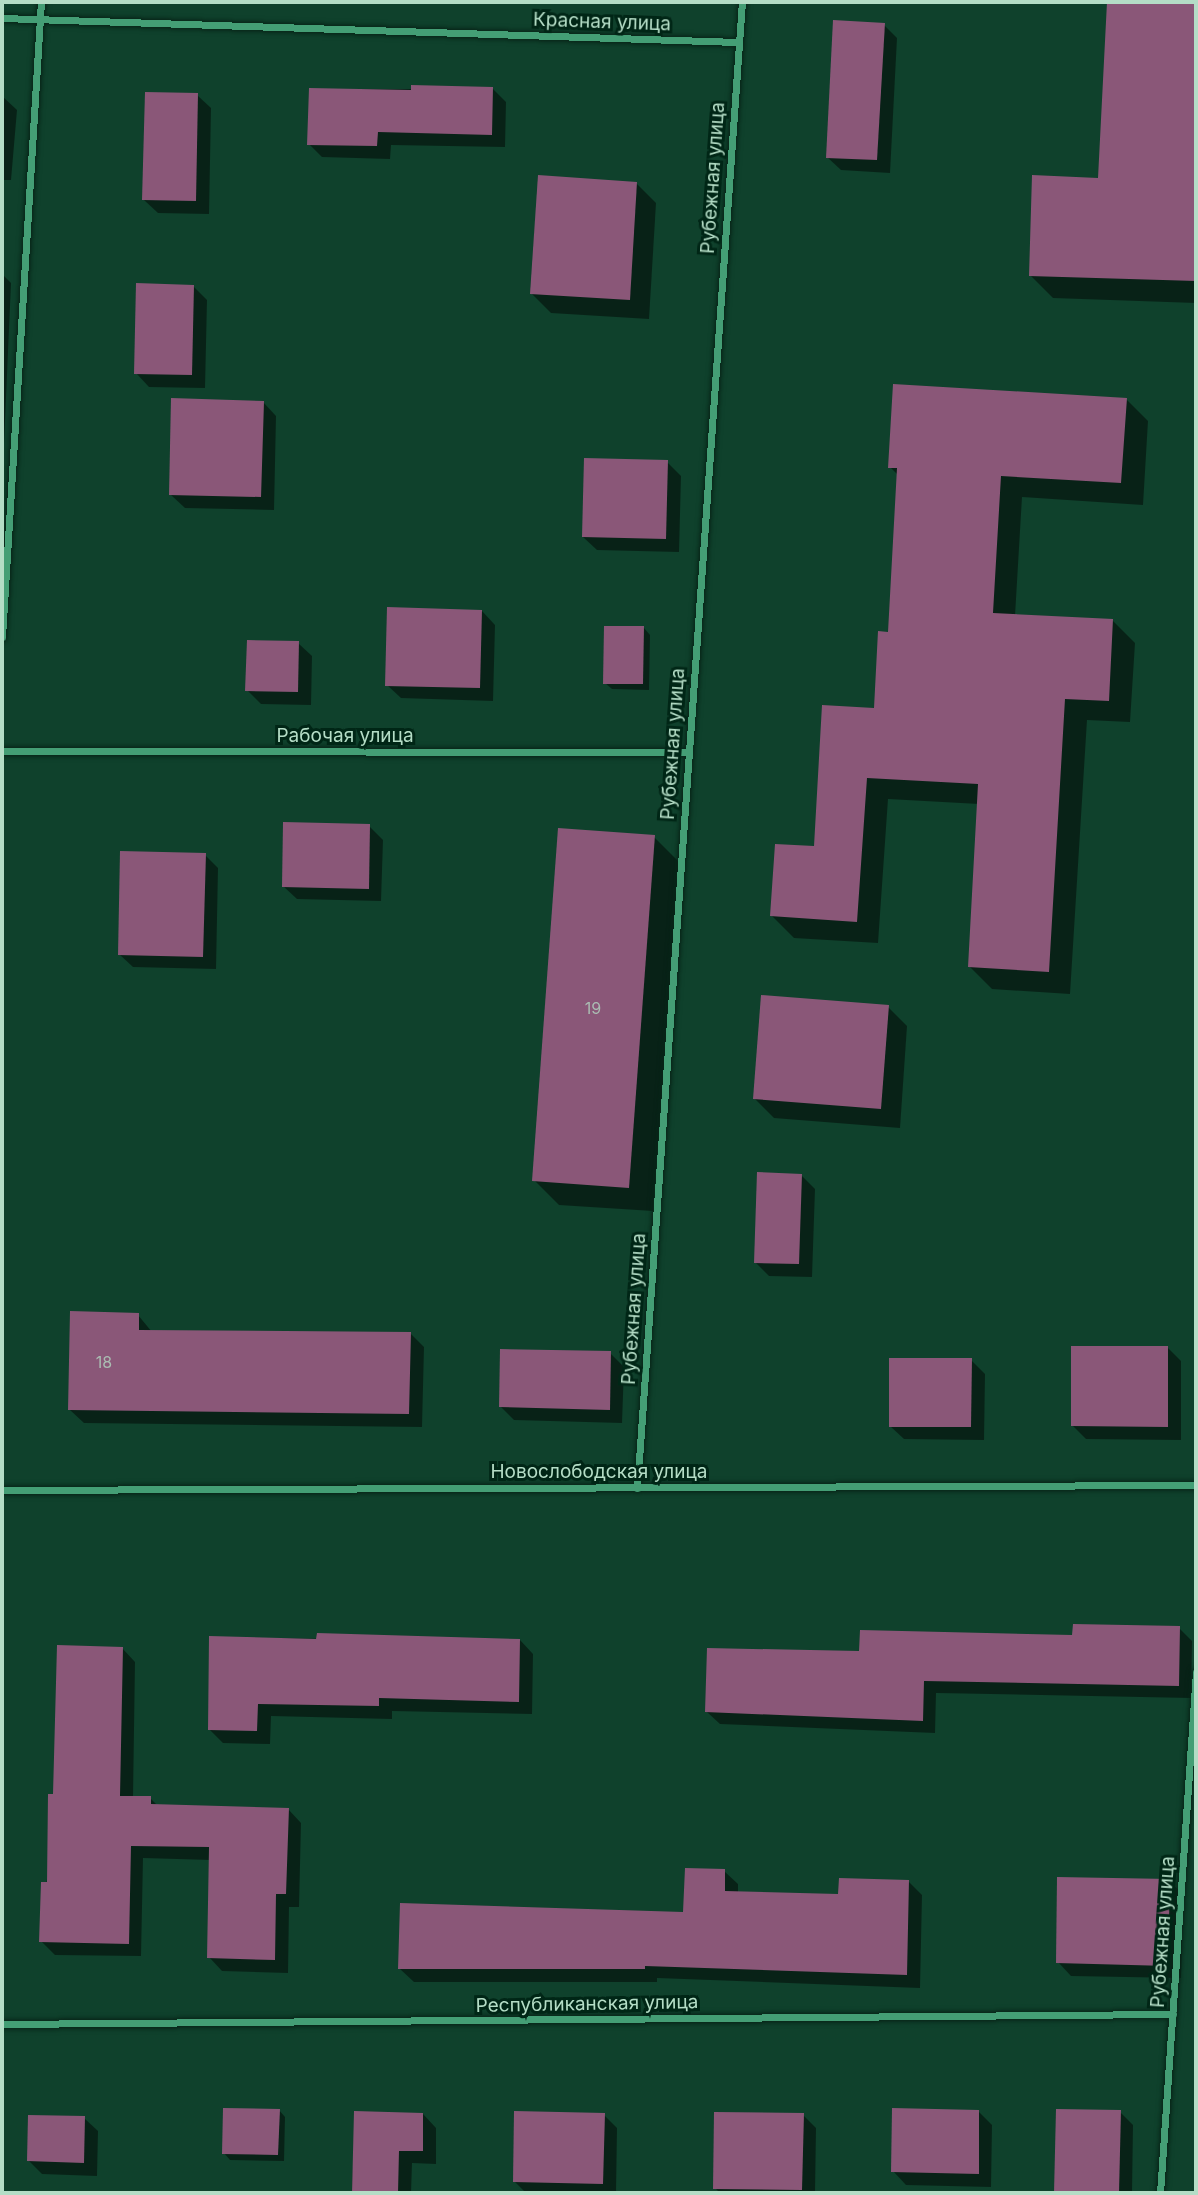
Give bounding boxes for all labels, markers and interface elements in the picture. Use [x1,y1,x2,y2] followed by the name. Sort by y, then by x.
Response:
[533,8,671,36] street label: Красная улица
[696,101,730,255] street label: Рубежная улица
[656,667,690,821] street label: Рубежная улица
[276,725,414,747] street label: Рабочая улица
[585,998,601,1018] house number: 19
[617,1232,651,1386] street label: Рубежная улица
[96,1352,112,1372] house number: 18
[490,1461,708,1483] street label: Новослободская улица
[1146,1855,1180,2009] street label: Рубежная улица
[475,1991,699,2017] street label: Республиканская улица

